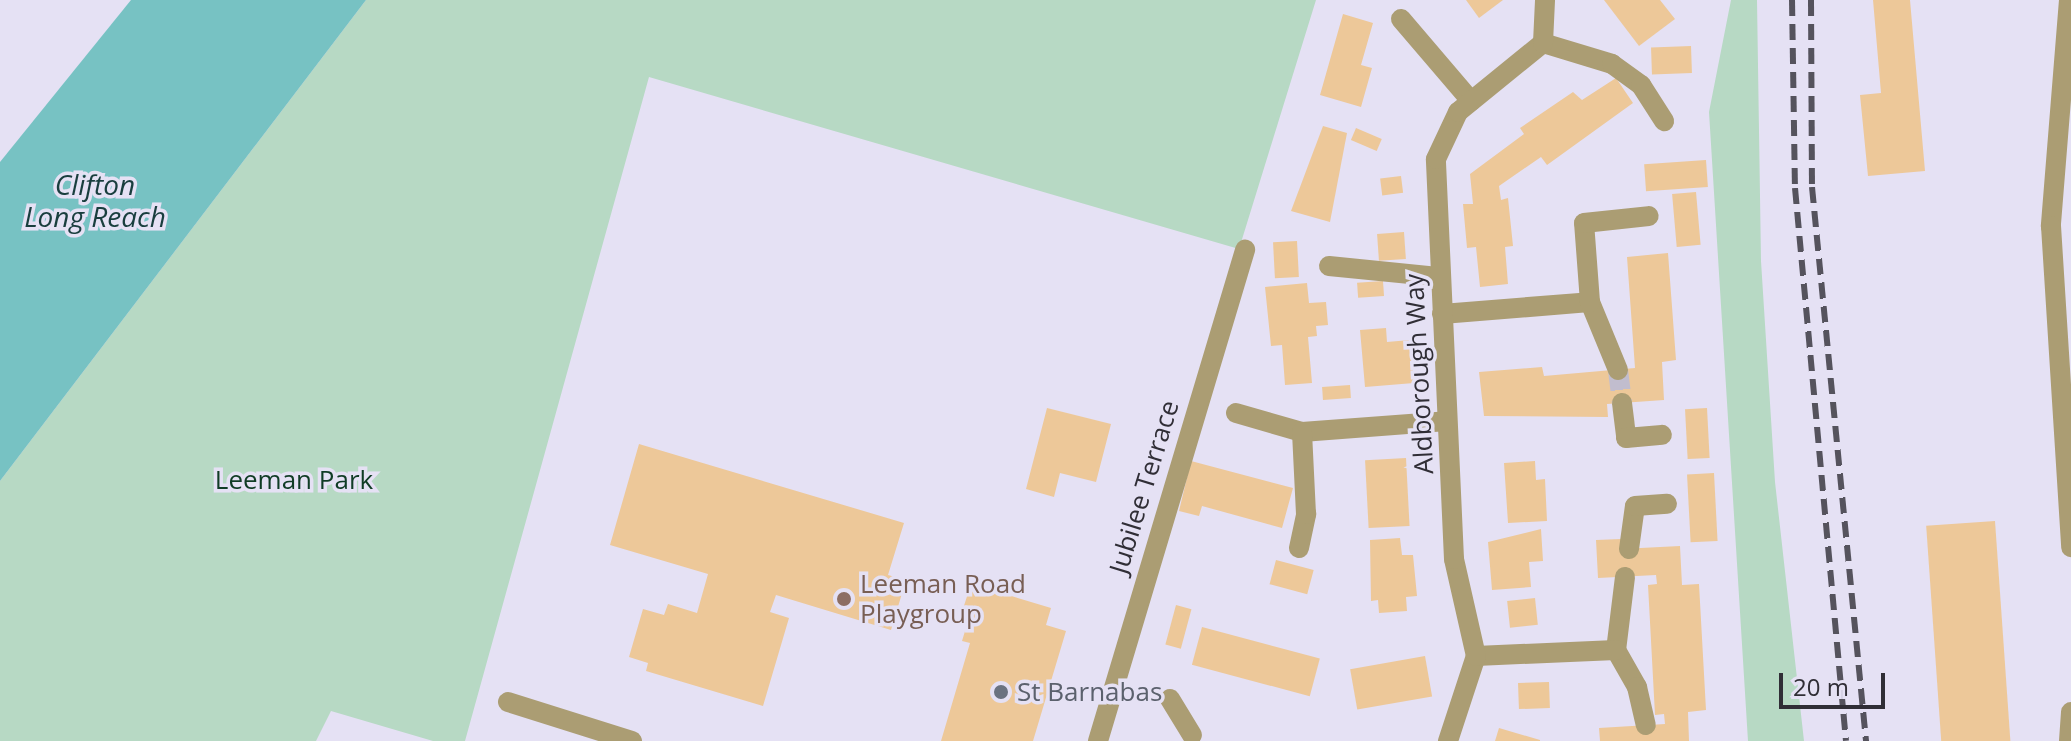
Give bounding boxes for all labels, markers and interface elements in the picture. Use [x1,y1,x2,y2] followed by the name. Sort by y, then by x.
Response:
[24,167,166,233] water label: Clifton Long Reach
[1398,273,1440,475] street label: Aldborough Way
[1103,397,1185,577] street label: Jubilee Terrace
[215,464,373,496] park label: Leeman Park
[860,568,1026,630] place label: Leeman Road Playgroup
[835,590,853,608] marker: Leeman Road Playgroup
[1783,657,1889,707] scale bar
[1793,670,1849,703] text: 20 m
[1017,676,1162,708] place label: St Barnabas
[992,683,1010,701] marker: St Barnabas

